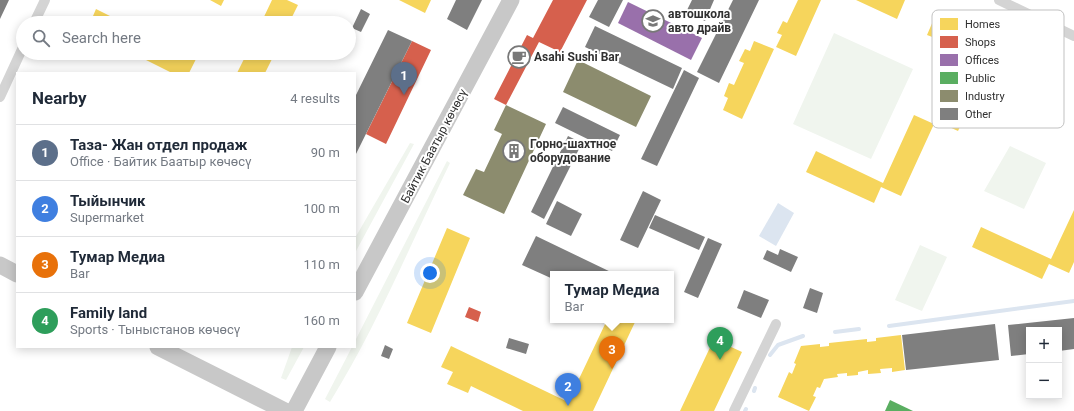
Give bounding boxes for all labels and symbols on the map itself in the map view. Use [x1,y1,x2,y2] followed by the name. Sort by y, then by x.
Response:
[668,7,731,35] place label: автошкола авто драйв
[640,8,666,34] school or university icon: автошкола авто драйв
[932,10,1064,128] legend
[965,18,1001,31] text: Homes
[965,36,996,49] text: Shops
[506,44,532,70] cafe icon: Asahi Sushi Bar
[534,50,620,64] place label: Asahi Sushi Bar
[965,54,1000,67] text: Offices
[391,62,417,95] pin: 1
[965,72,996,85] text: Public
[398,86,470,206] street label: Байтик Баатыр көчөсү
[965,90,1005,103] text: Industry
[965,108,992,121] text: Other
[530,137,617,165] place label: Горно-шахтное оборудование
[501,138,527,164] building icon: Горно-шахтное оборудование
[420,263,440,283] your location
[707,327,733,360] pin: 4
[599,336,625,369] pin: 3
[555,373,581,406] pin: 2

